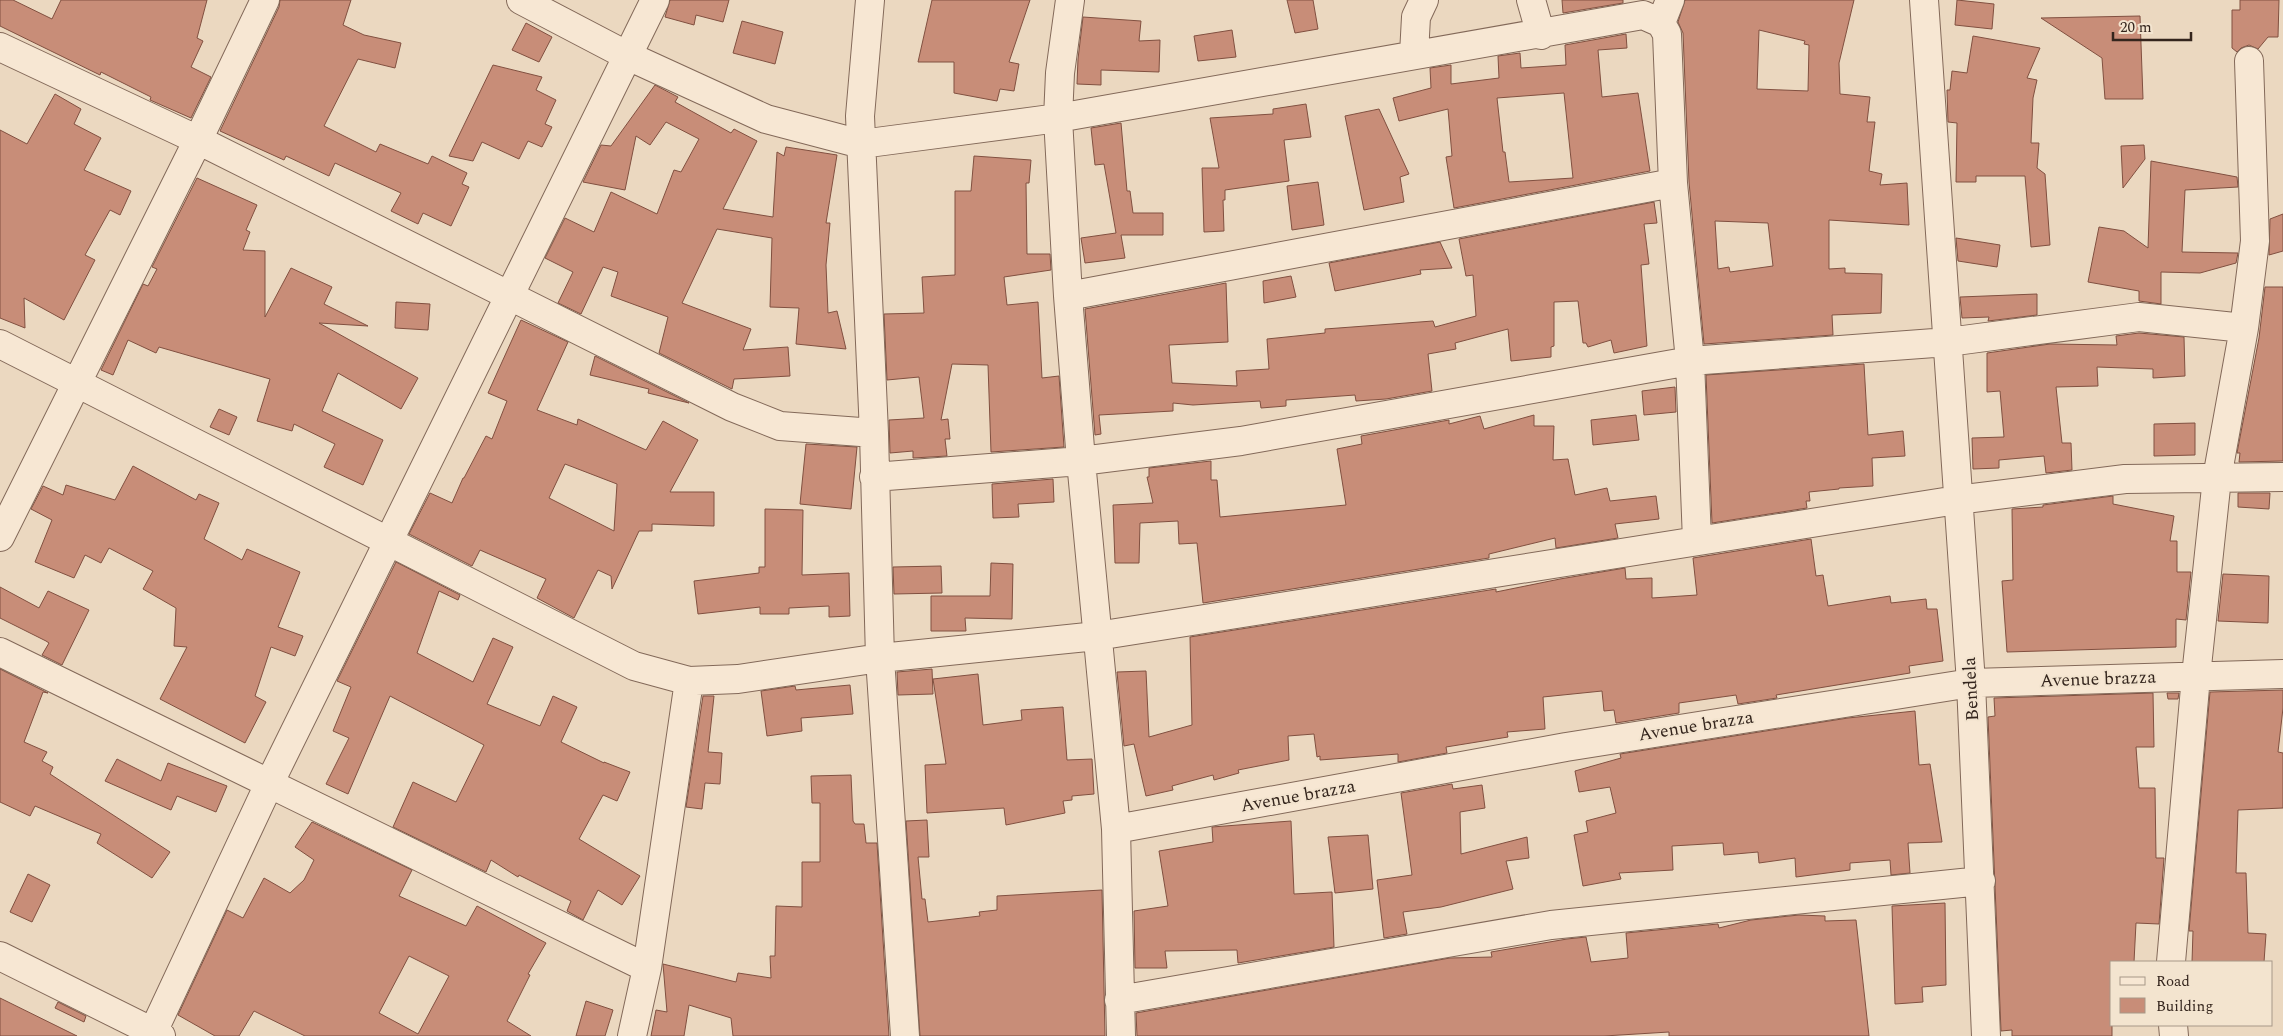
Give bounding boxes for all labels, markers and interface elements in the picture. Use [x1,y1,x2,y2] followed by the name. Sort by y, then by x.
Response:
[2113,10,2190,42] scale bar
[2120,16,2152,39] text: 20 m
[1956,656,1986,722] street label: Bendela
[2040,663,2157,695] street label: Avenue brazza
[1637,704,1756,748] street label: Avenue brazza
[1238,773,1358,819] street label: Avenue brazza
[2110,961,2273,1026] legend
[2156,970,2190,993] text: Road
[2156,995,2213,1018] text: Building

